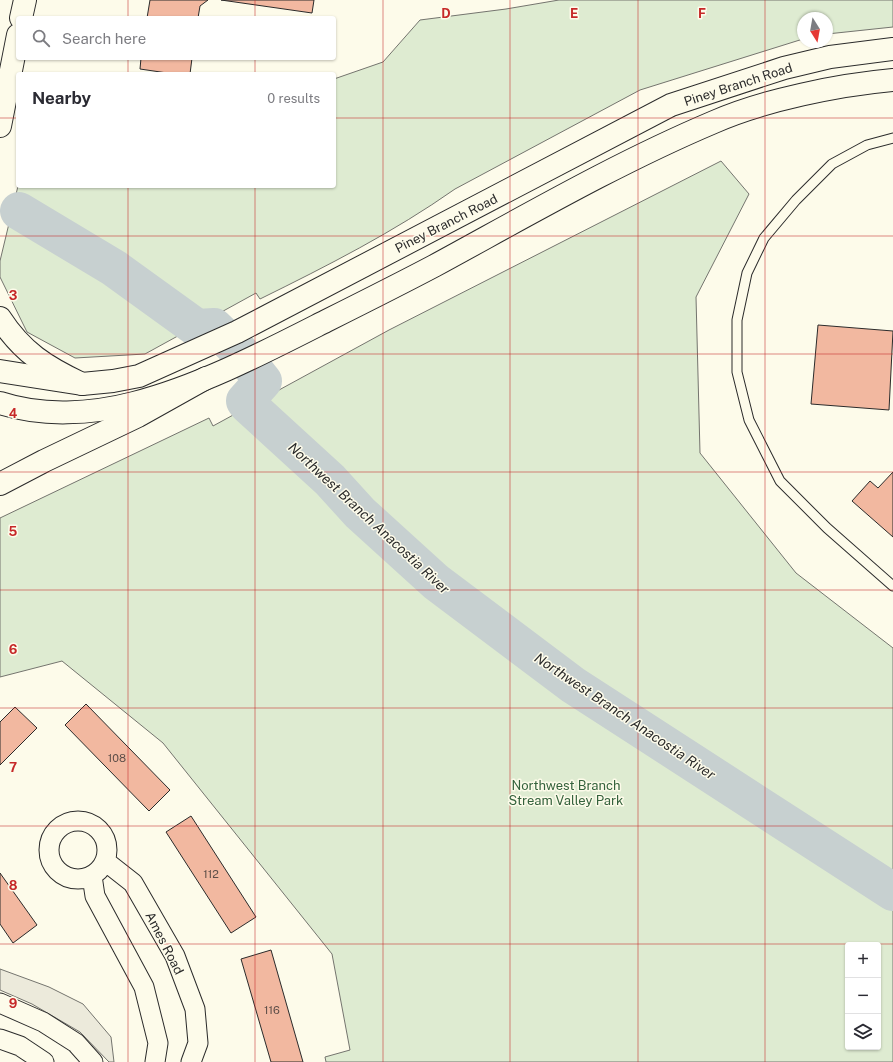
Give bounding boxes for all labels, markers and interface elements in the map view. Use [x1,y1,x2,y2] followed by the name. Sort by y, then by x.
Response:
[441,6,451,21] text: D
[570,6,578,21] text: E
[698,6,706,21] text: F
[797,12,833,48] north arrow
[16,16,336,60] search box
[30,27,52,49] icon: search
[62,30,146,47] text: Search here
[682,60,794,109] street label: Piney Branch Road
[32,88,91,108] text: Nearby
[267,91,320,106] text: 0 results
[392,191,500,256] street label: Piney Branch Road
[9,288,18,303] text: 3
[9,406,18,421] text: 4
[285,439,453,597] water label: Northwest Branch Anacostia River
[9,524,18,539] text: 5
[9,642,18,657] text: 6
[532,649,719,783] water label: Northwest Branch Anacostia River
[108,752,126,764] house number: 108
[9,760,17,775] text: 7
[509,778,623,808] park label: Northwest Branch Stream Valley Park
[203,868,219,880] house number: 112
[9,878,18,893] text: 8
[142,909,187,977] street label: Ames Road
[845,942,881,1050] map controls
[845,942,881,978] button: +
[845,978,881,1014] button: −
[9,996,17,1011] text: 9
[264,1004,280,1016] house number: 116
[845,1014,881,1050] button: layers

